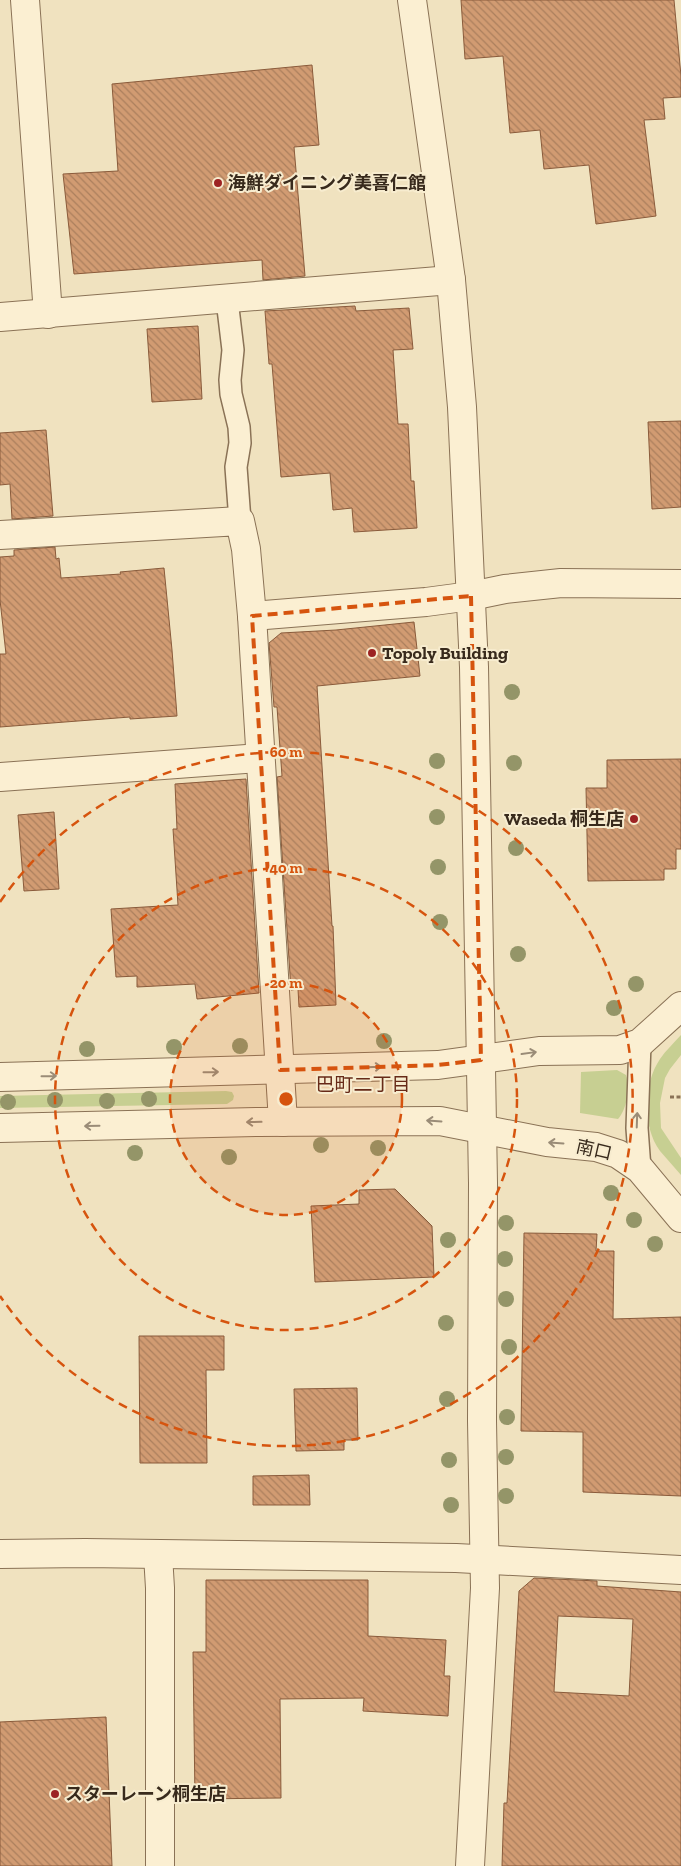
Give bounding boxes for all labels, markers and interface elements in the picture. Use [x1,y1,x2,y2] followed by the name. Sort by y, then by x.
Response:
[228,172,426,194] place label: 海鮮ダイニング美喜仁館
[212,177,224,189] marker: 海鮮ダイニング美喜仁館
[382,642,508,664] place label: Topoly Building
[366,647,378,659] marker: Topoly Building
[270,743,302,761] text: 60 m
[504,808,624,830] place label: Waseda 桐生店
[628,813,640,825] marker: Waseda 桐生店
[269,859,303,877] text: 40 m
[270,974,302,992] text: 20 m
[521,1048,537,1058] one-way arrow
[365,1062,381,1071] one-way arrow
[203,1067,219,1076] one-way arrow
[40,1071,56,1081] one-way arrow
[315,1073,411,1096] district label: 巴町二丁目
[277,1090,295,1108] centre of rings
[632,1113,642,1129] one-way arrow
[426,1116,442,1125] one-way arrow
[246,1117,262,1127] one-way arrow
[84,1121,100,1131] one-way arrow
[574,1135,614,1165] street label: 南口
[548,1138,564,1147] one-way arrow
[65,1783,226,1805] place label: スターレーン桐生店
[49,1788,61,1800] marker: スターレーン桐生店

